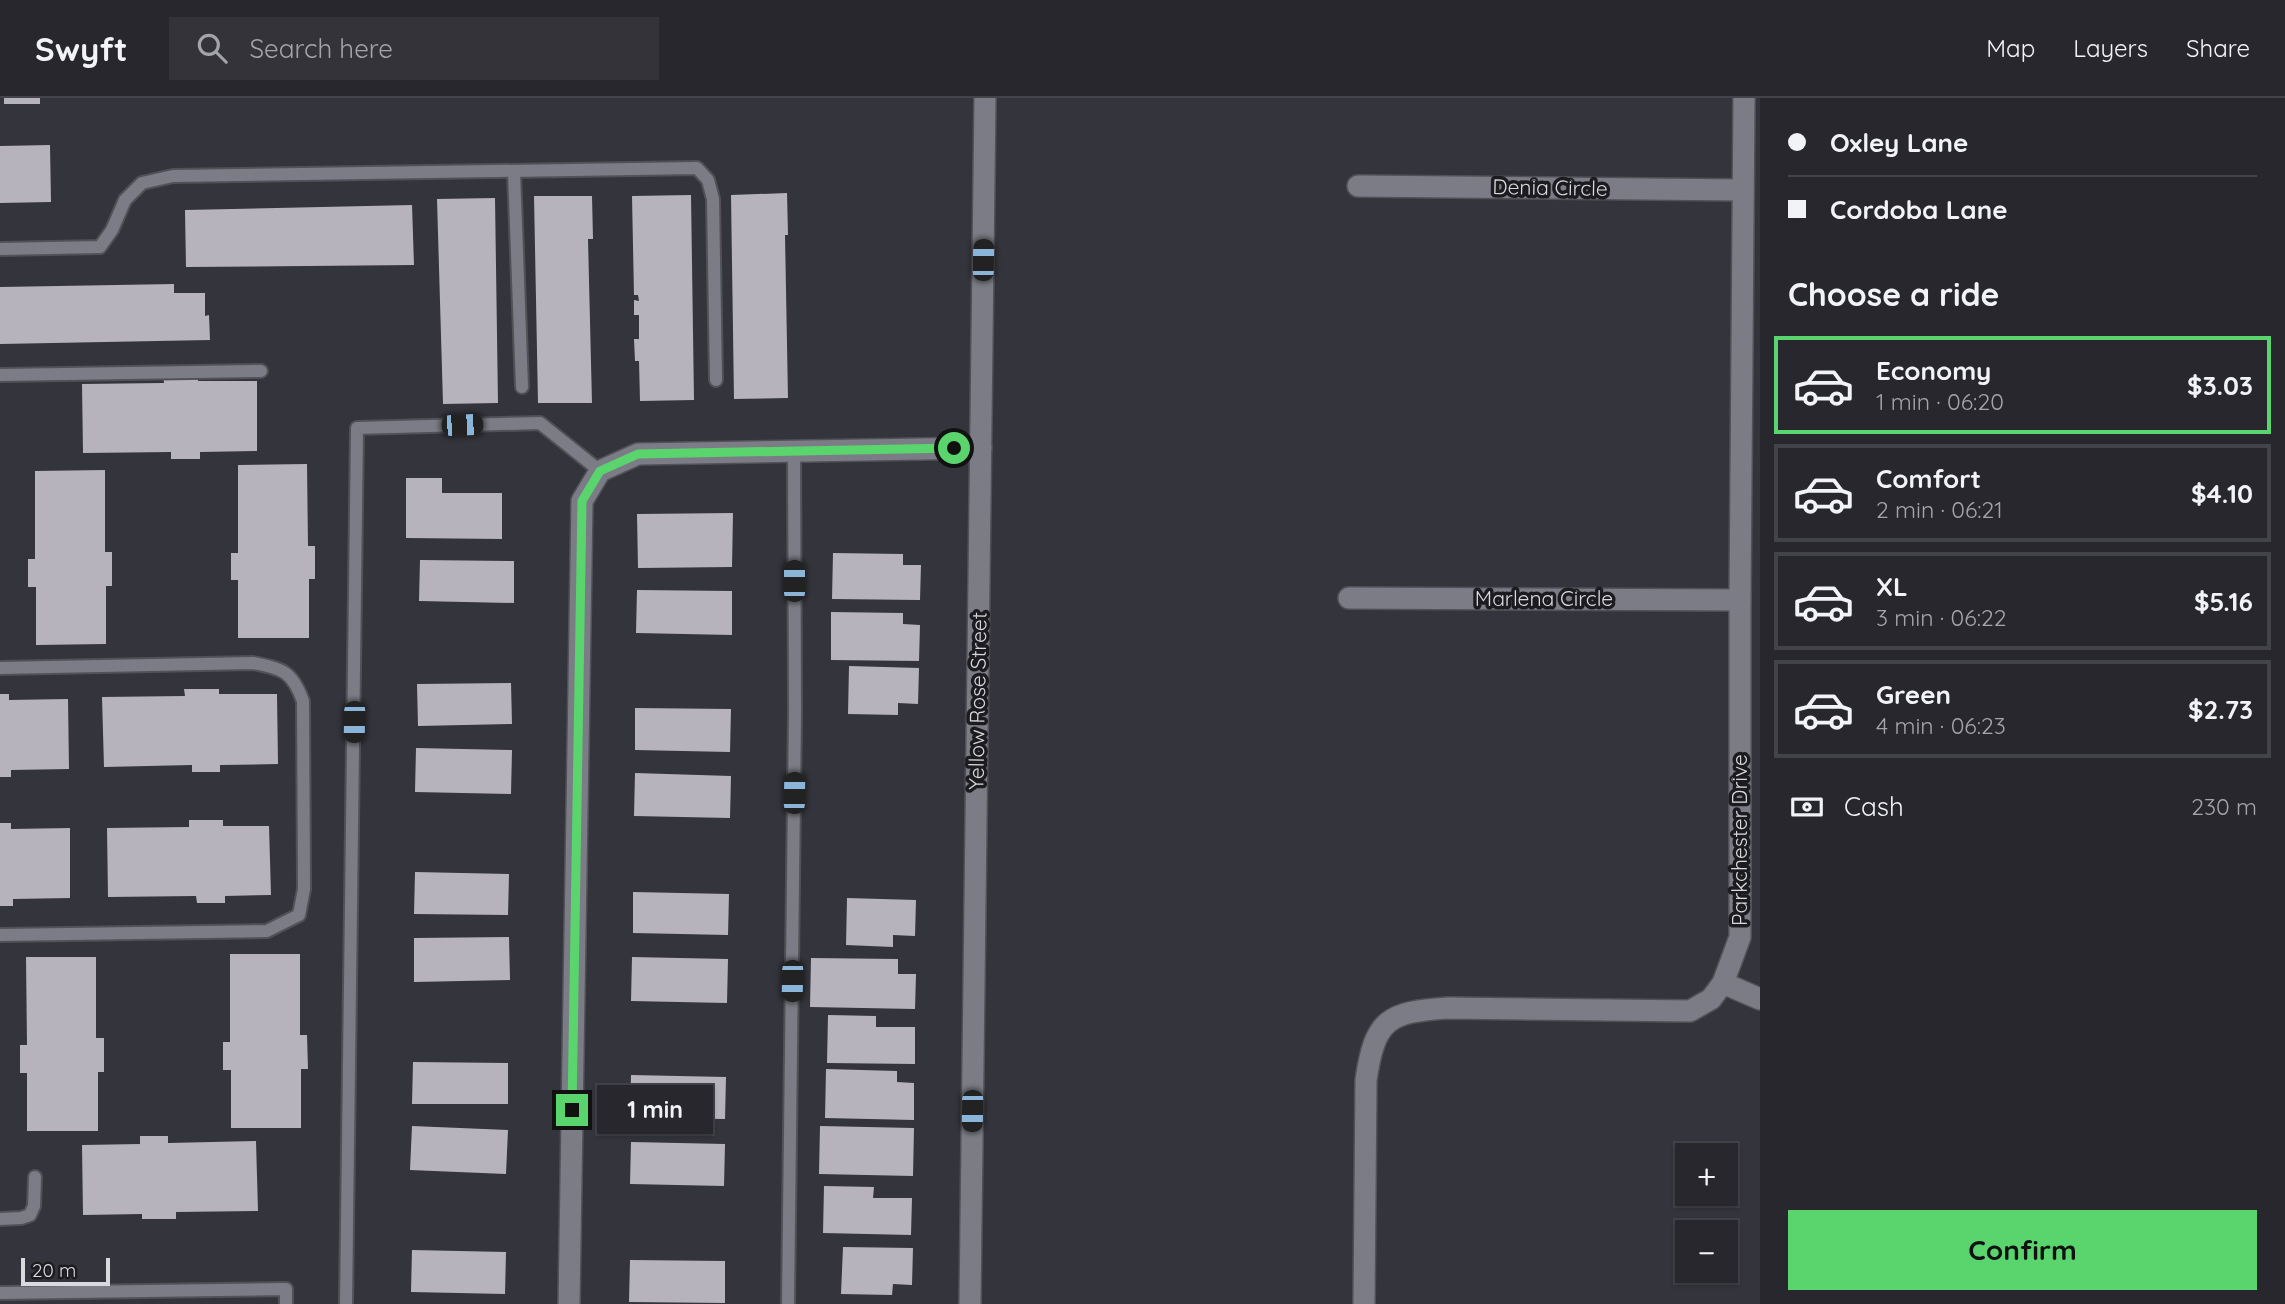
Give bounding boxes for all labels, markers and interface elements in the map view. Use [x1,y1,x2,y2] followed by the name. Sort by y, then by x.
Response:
[169,17,659,80] search box
[35,28,127,69] text: Swyft
[193,29,231,67] icon: search
[249,32,393,65] text: Search here
[1986,33,2035,63] text: Map
[2073,33,2148,63] text: Layers
[2186,33,2250,63] text: Share
[1830,126,1968,159] text: Oxley Lane
[1492,173,1608,201] street label: Denia Circle
[1830,193,2008,226] text: Cordoba Lane
[973,239,994,281] car
[1788,274,2000,314] text: Choose a ride
[1792,354,1855,417] icon: car
[1876,354,1991,387] text: Economy
[2187,369,2253,402] text: $3.03
[1876,387,2004,416] text: 1 min · 06:20
[441,414,484,436] car
[938,432,970,464] route start
[1792,462,1855,525] icon: car
[1876,462,1981,495] text: Comfort
[2191,477,2253,510] text: $4.10
[1876,495,2003,524] text: 2 min · 06:21
[784,560,805,602] car
[1792,570,1855,633] icon: car
[1876,570,1908,603] text: XL
[1475,585,1613,611] street label: Marlena Circle
[2194,585,2253,618] text: $5.16
[1876,603,2006,632] text: 3 min · 06:22
[962,612,992,790] street label: Yellow Rose Street
[1792,678,1855,741] icon: car
[1876,678,1951,711] text: Green
[2188,693,2253,726] text: $2.73
[344,701,365,743] car
[1876,711,2006,740] text: 4 min · 06:23
[1726,754,1752,926] street label: Parkchester Drive
[784,772,805,814] car
[1788,788,1826,826] icon: cash
[1844,790,1904,823] text: Cash
[2191,792,2257,821] text: 230 m
[782,960,803,1002] car
[596,1086,712,1134] callout: 1 min
[962,1090,983,1132] car
[556,1094,588,1126] route end
[627,1095,683,1124] text: 1 min
[1675,1143,1738,1283] map controls
[1675,1143,1738,1206] button: +
[1788,1210,2257,1290] button: Confirm
[1675,1220,1738,1283] button: −
[21,1255,110,1287] scale bar
[32,1258,76,1282] text: 20 m

